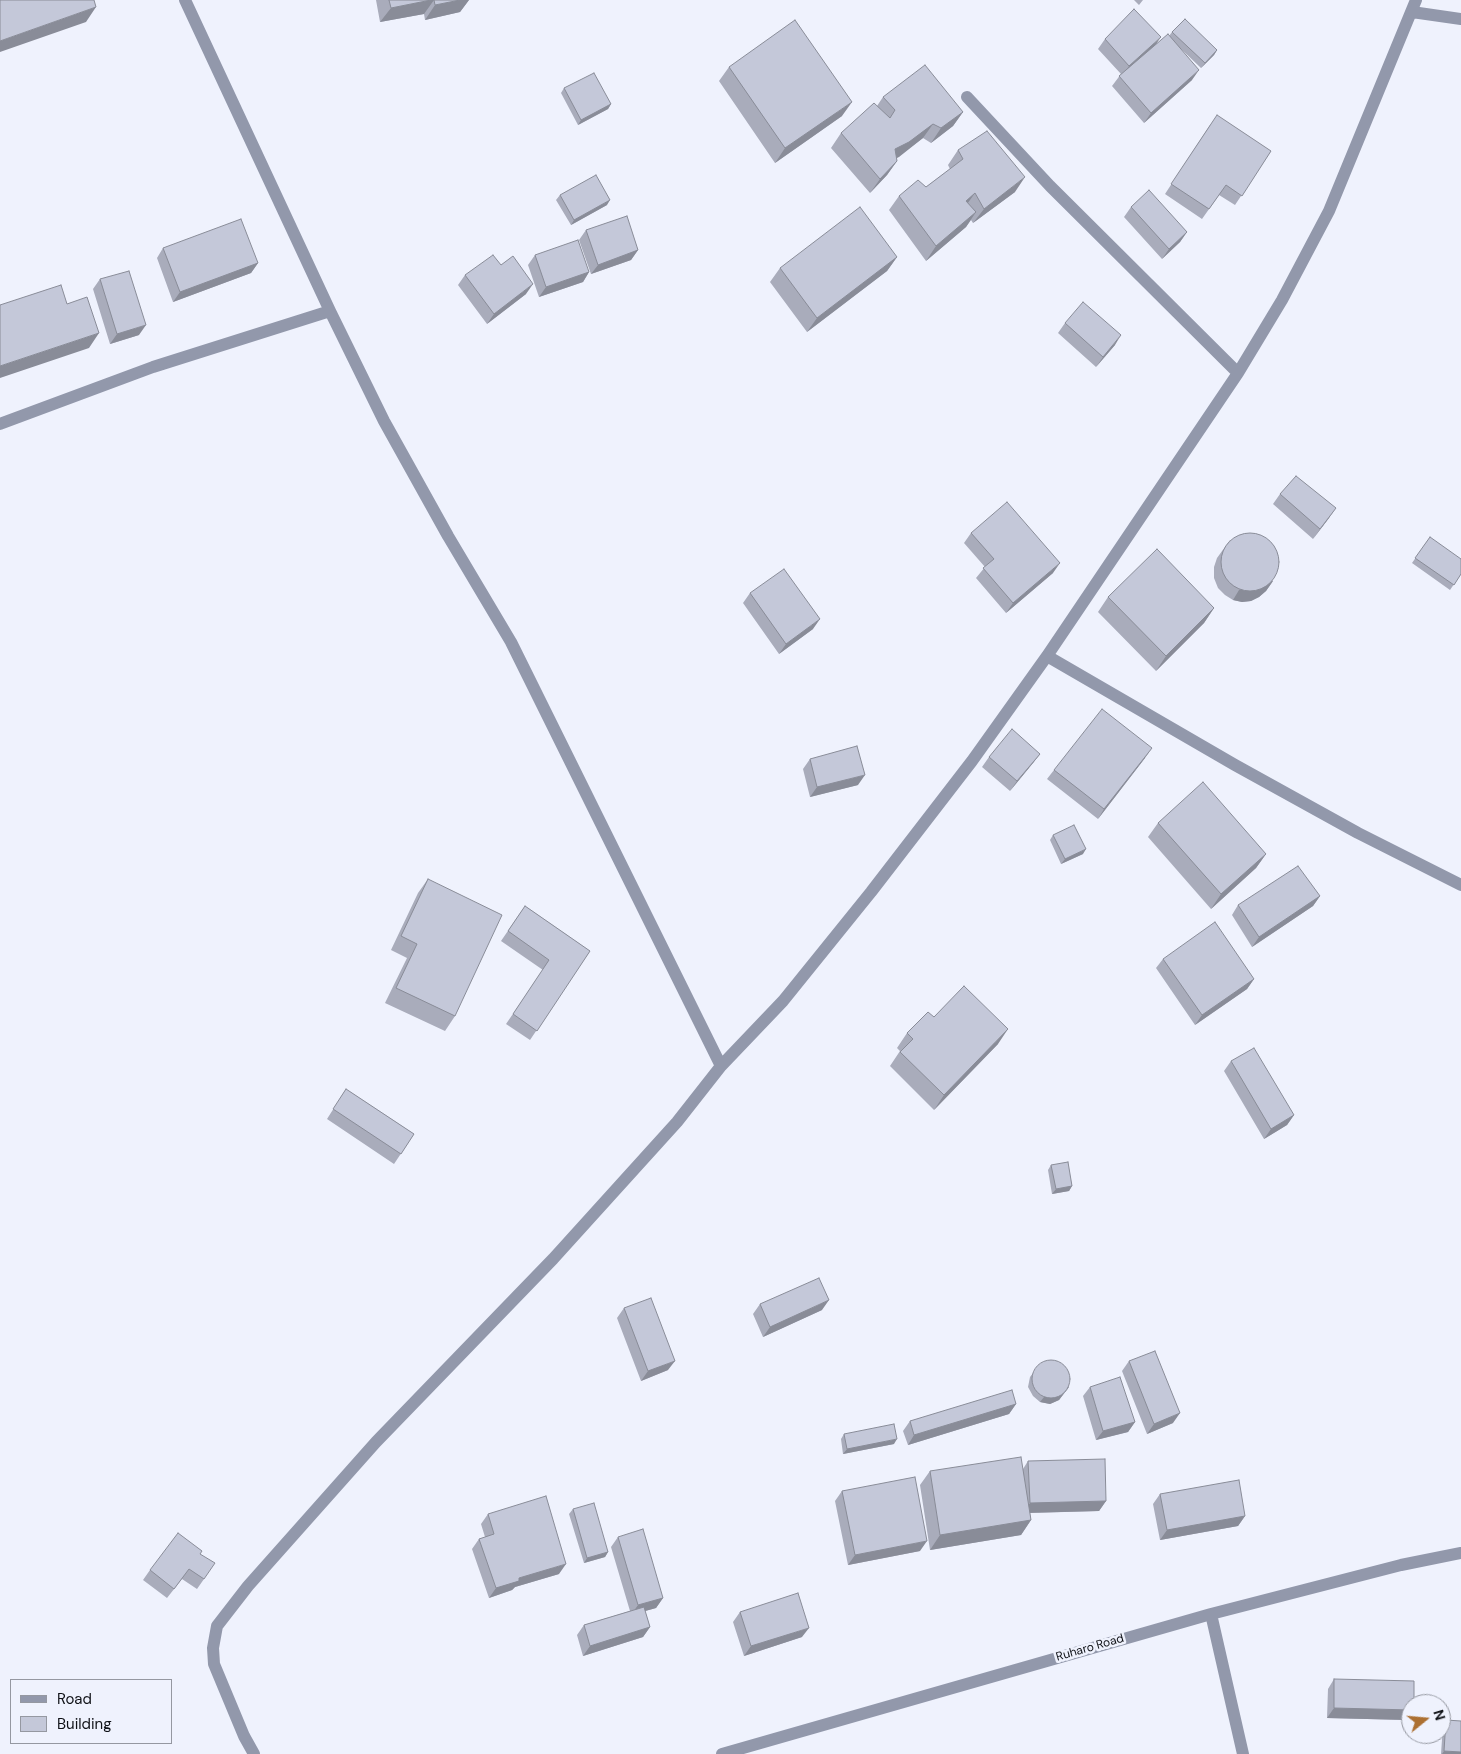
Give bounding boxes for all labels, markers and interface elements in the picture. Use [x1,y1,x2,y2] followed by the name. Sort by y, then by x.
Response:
[1054,1631,1126,1665] street label: Ruharo Road
[10,1679,172,1744] legend
[57,1689,92,1709] text: Road
[1401,1694,1451,1744] north arrow
[1429,1707,1449,1722] text: N
[57,1714,112,1734] text: Building

